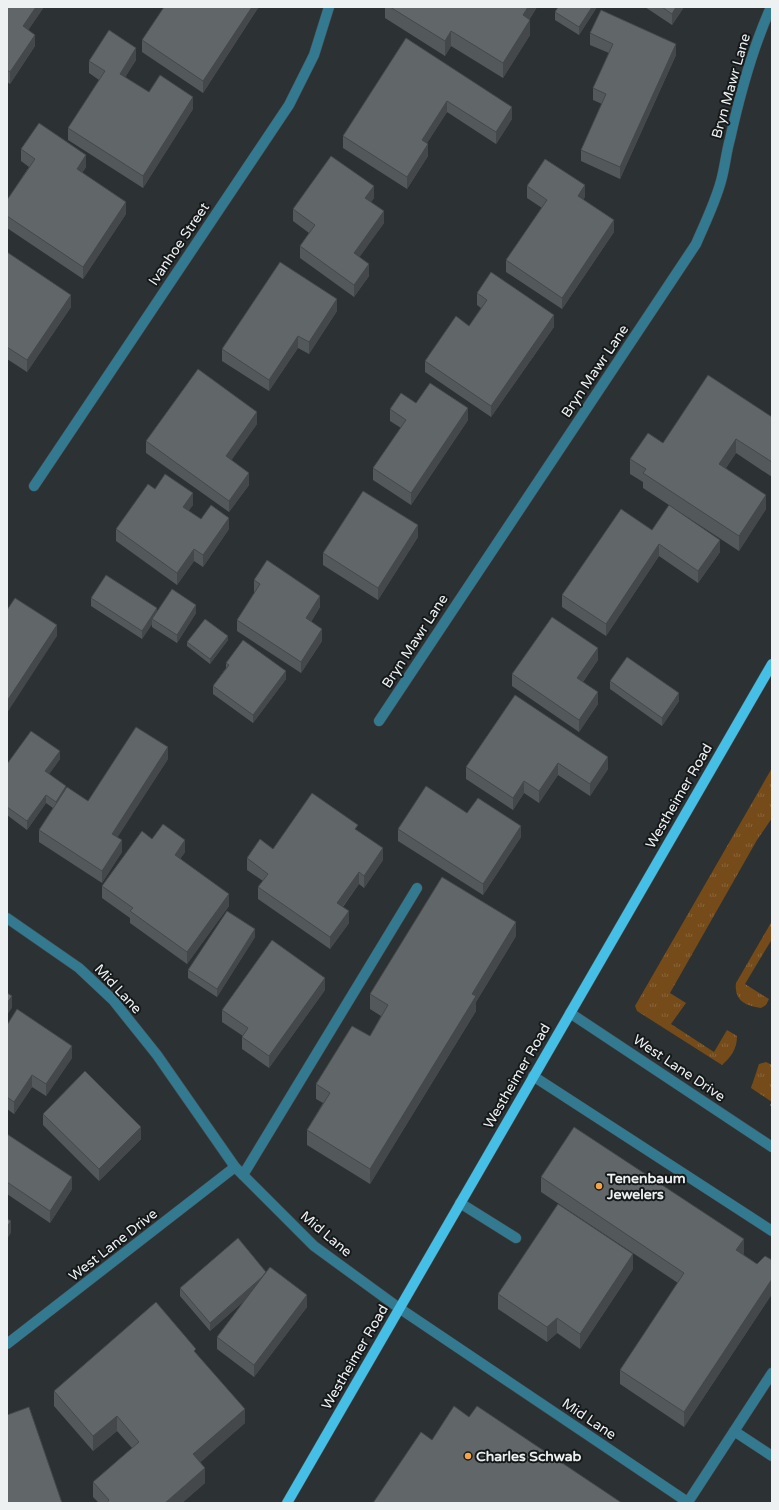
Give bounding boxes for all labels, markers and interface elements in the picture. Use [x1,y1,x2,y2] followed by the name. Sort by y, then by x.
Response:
[708,31,754,140] street label: Bryn Mawr Lane
[145,199,213,289] street label: Ivanhoe Street
[558,321,632,421] street label: Bryn Mawr Lane
[378,591,452,691] street label: Bryn Mawr Lane
[642,740,716,852] street label: Westheimer Road
[91,961,145,1017] street label: Mid Lane
[480,1020,554,1132] street label: Westheimer Road
[630,1031,728,1105] street label: West Lane Drive
[606,1170,686,1203] place label: Tenenbaum Jewelers
[594,1181,604,1191] marker: Tenenbaum Jewelers
[65,1205,161,1285] street label: West Lane Drive
[297,1208,355,1260] street label: Mid Lane
[318,1301,392,1413] street label: Westheimer Road
[559,1395,619,1443] street label: Mid Lane
[476,1448,582,1465] place label: Charles Schwab
[463,1451,473,1461] marker: Charles Schwab

